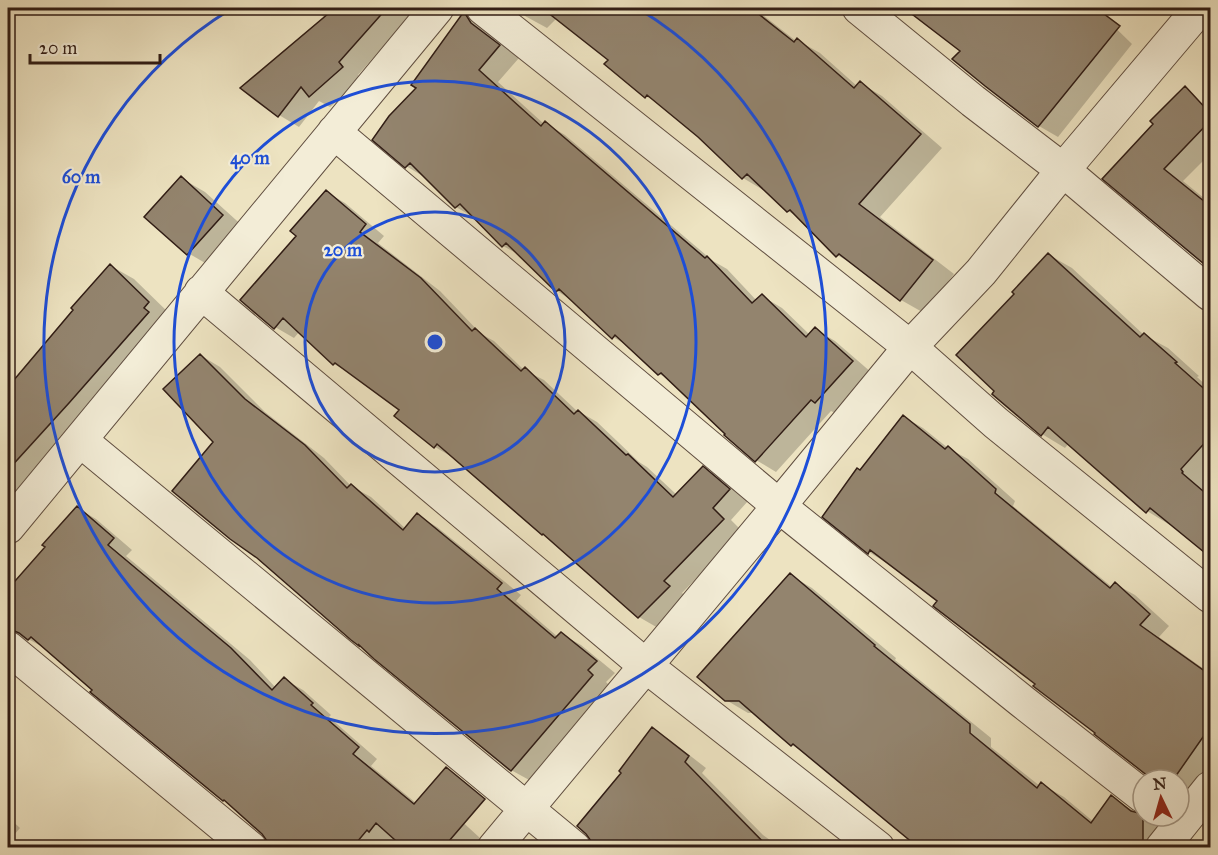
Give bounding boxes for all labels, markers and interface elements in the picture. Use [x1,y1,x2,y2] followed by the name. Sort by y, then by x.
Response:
[30,27,160,65] scale bar
[39,37,77,59] text: 20 m
[230,147,271,170] text: 40 m
[62,166,101,188] text: 60 m
[324,239,363,261] text: 20 m
[425,332,445,352] centre of rings
[1131,768,1191,828] north arrow
[1152,773,1168,794] text: N

